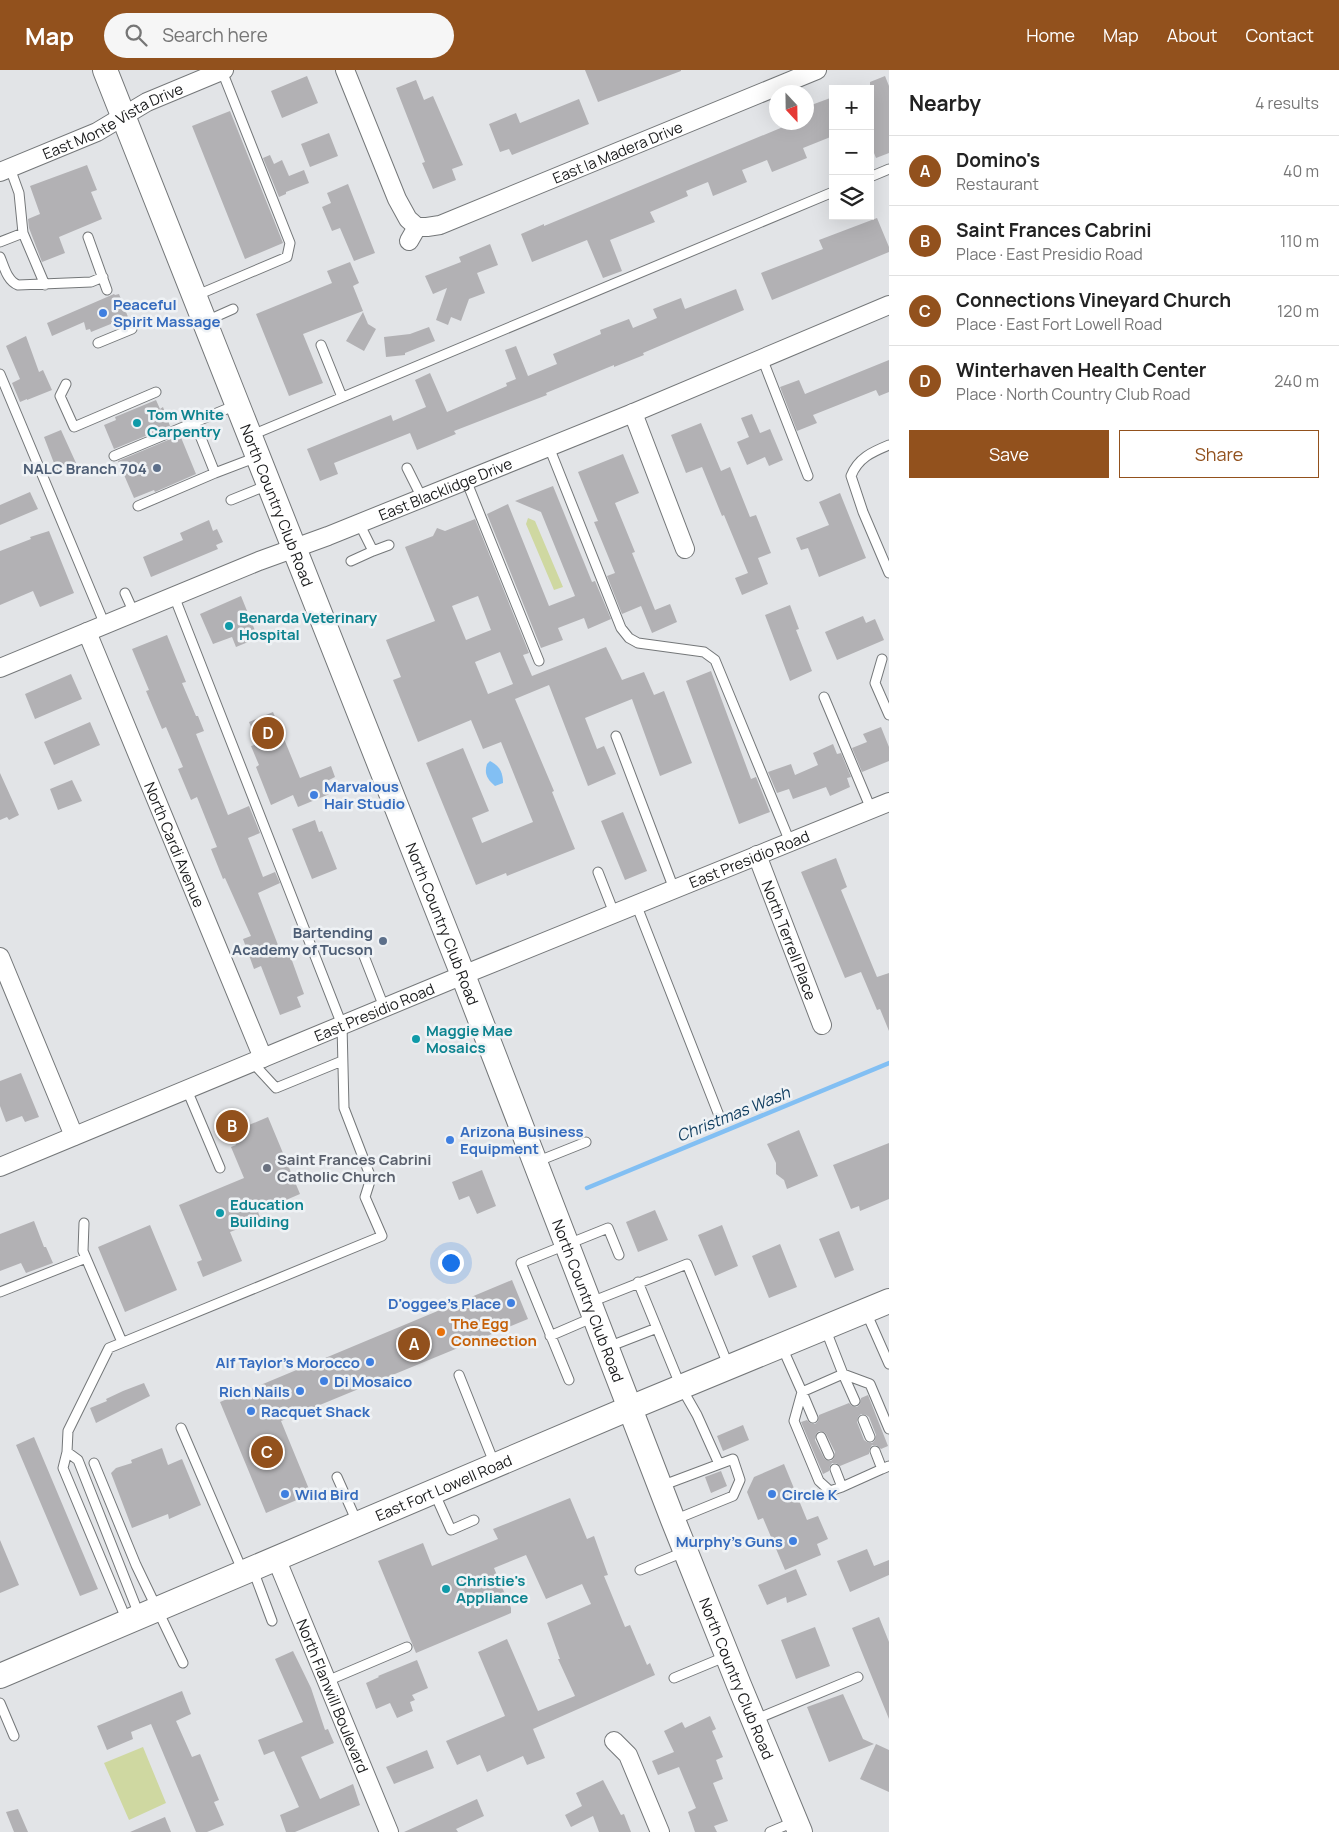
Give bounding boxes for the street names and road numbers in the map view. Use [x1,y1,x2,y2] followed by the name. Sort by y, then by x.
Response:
[39,78,186,164] street label: East Monte Vista Drive
[549,116,686,188] street label: East la Madera Drive
[236,421,319,589] street label: North Country Club Road
[375,452,515,525] street label: East Blacklidge Drive
[140,779,210,911] street label: North Cardi Avenue
[686,825,812,893] street label: East Presidio Road
[401,839,484,1008] street label: North Country Club Road
[757,877,822,1003] street label: North Terrell Place
[311,978,437,1046] street label: East Presidio Road
[548,1216,629,1385] street label: North Country Club Road
[372,1449,515,1526] street label: East Fort Lowell Road
[695,1594,779,1762] street label: North Country Club Road
[292,1616,374,1776] street label: North Flanwill Boulevard

